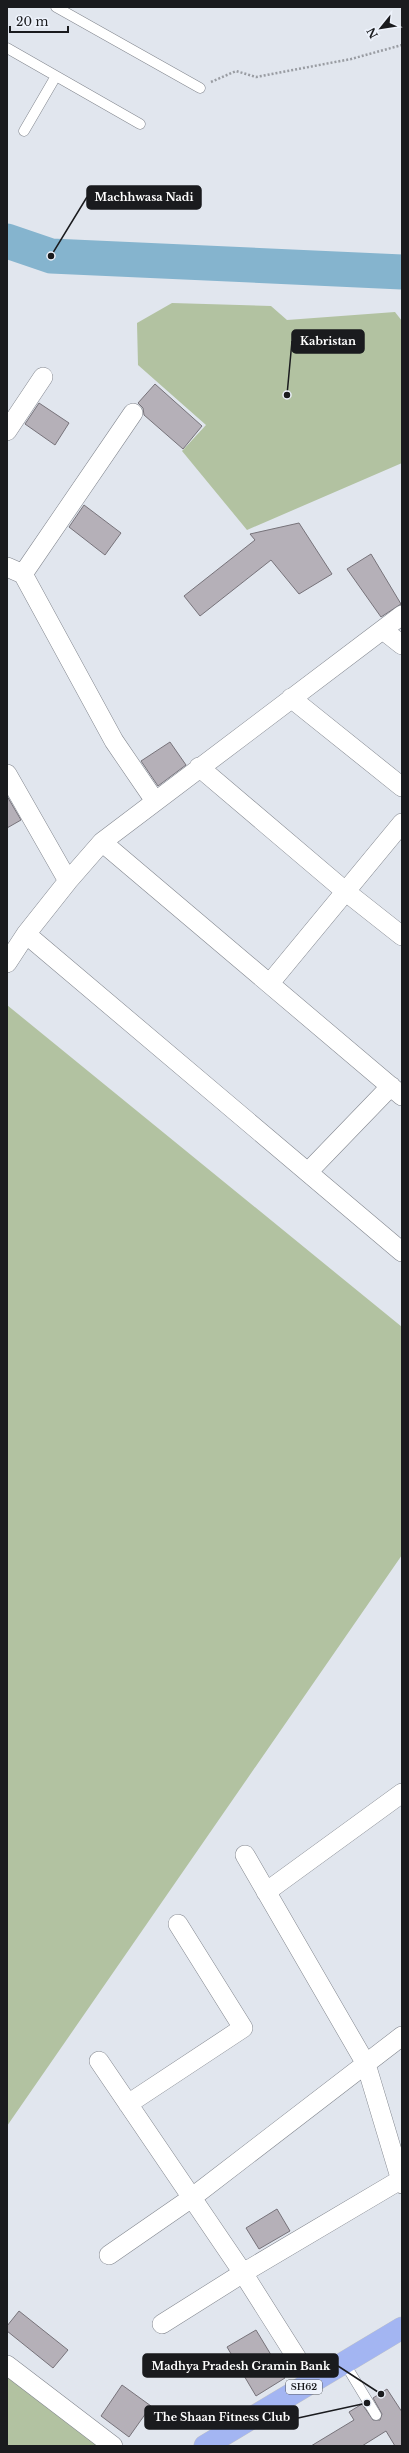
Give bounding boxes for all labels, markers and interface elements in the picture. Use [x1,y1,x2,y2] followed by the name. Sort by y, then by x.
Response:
[10,8,68,34] scale bar
[361,8,401,48] north arrow
[16,14,48,29] text: 20 m
[363,24,381,41] text: N
[87,186,201,209] callout: Machhwasa Nadi
[95,190,193,204] text: Machhwasa Nadi
[292,330,364,353] callout: Kabristan
[300,334,356,348] text: Kabristan
[143,2354,338,2377] callout: Madhya Pradesh Gramin Bank
[152,2359,331,2373] text: Madhya Pradesh Gramin Bank
[286,2380,322,2394] road number: SH62
[145,2406,298,2429] callout: The Shaan Fitness Club
[154,2410,290,2424] text: The Shaan Fitness Club

